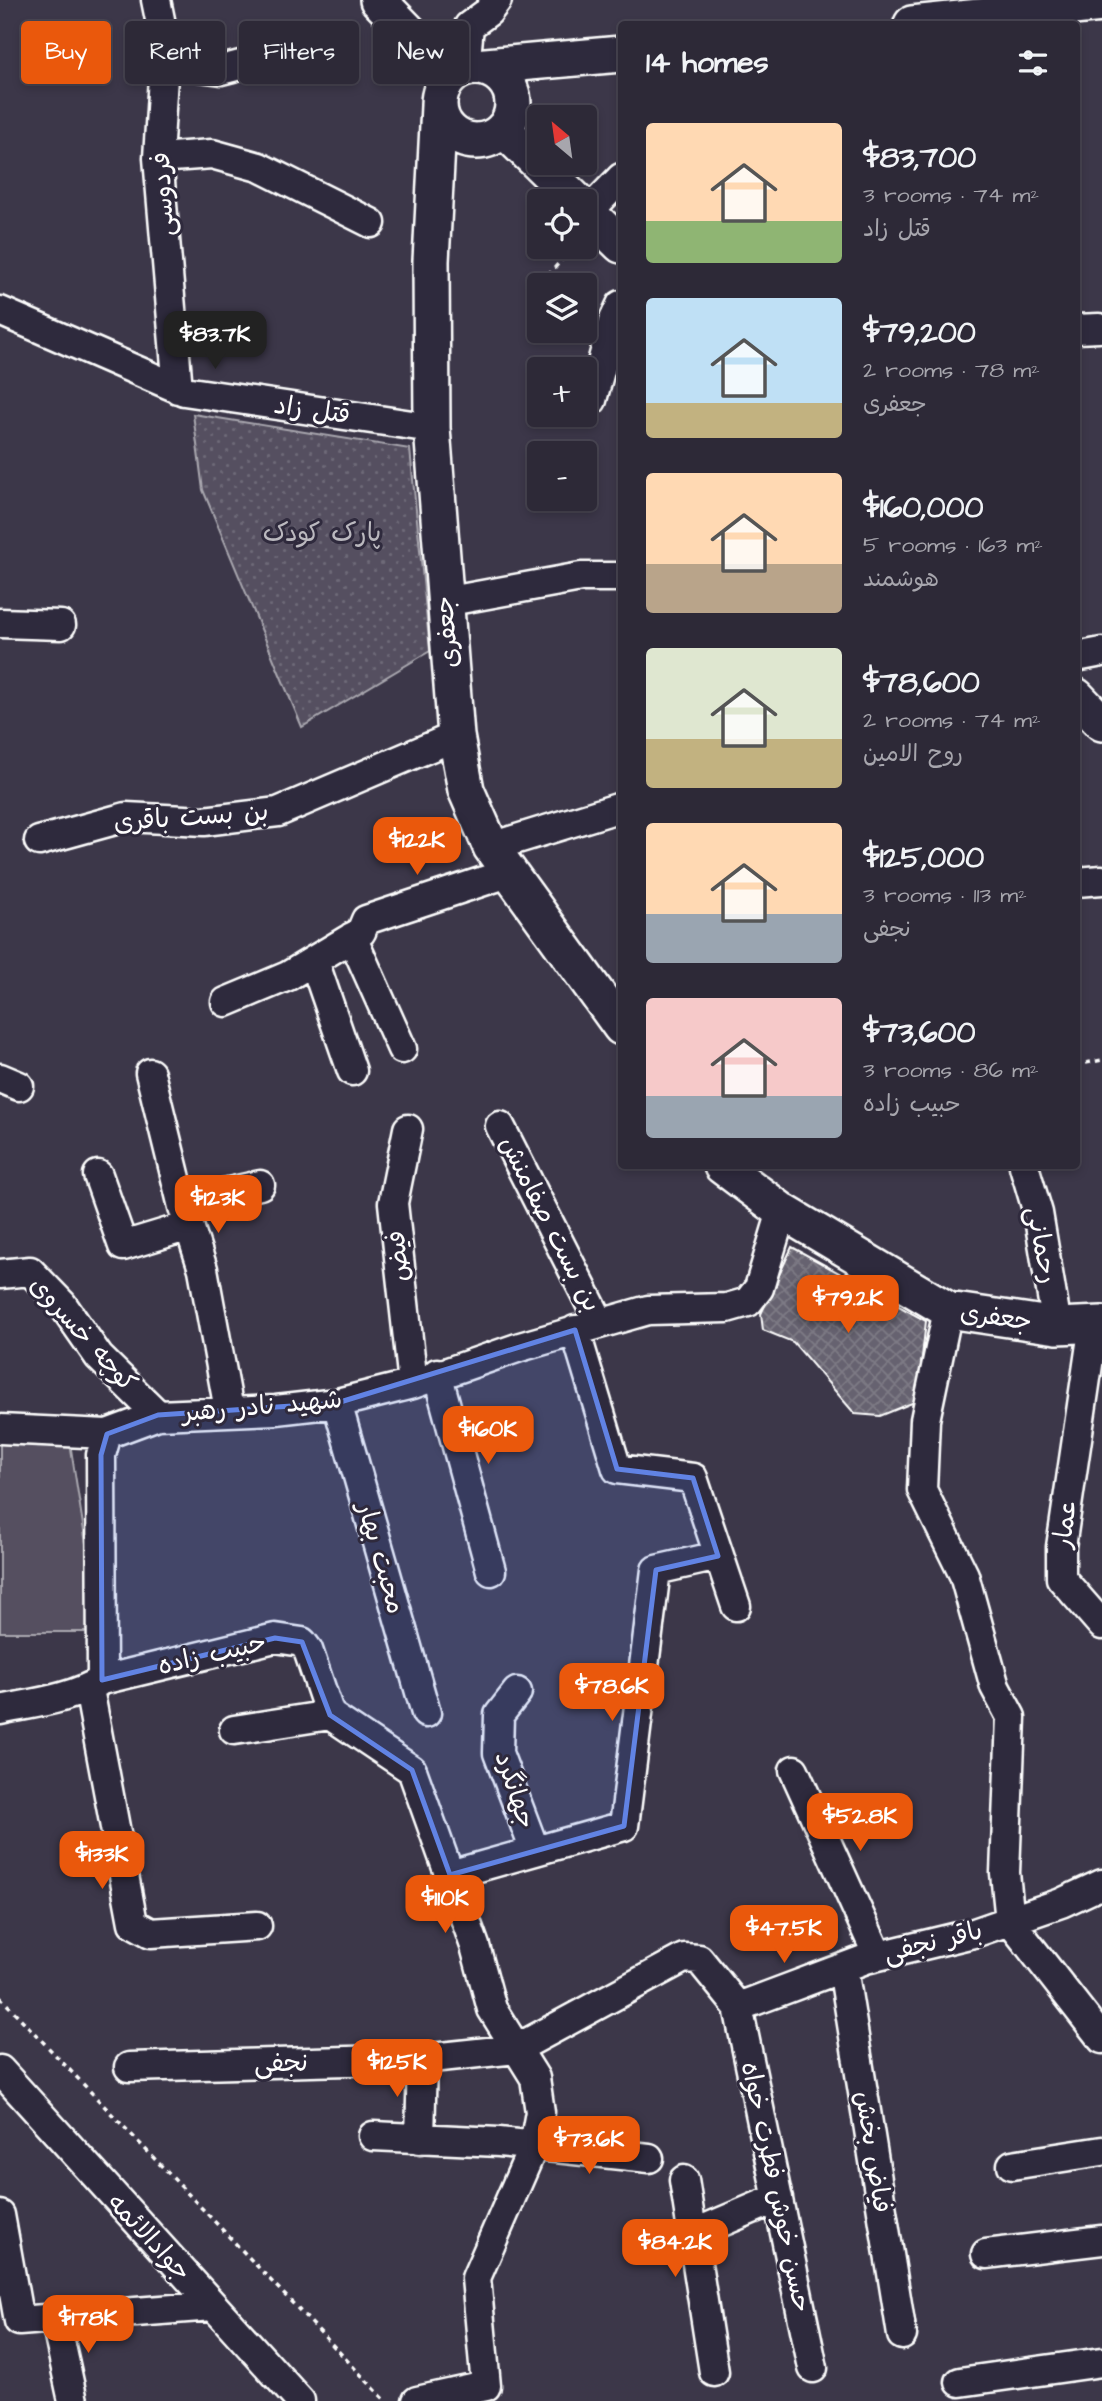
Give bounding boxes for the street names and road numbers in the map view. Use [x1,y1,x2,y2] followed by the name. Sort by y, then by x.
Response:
[143,151,183,237] street label: فردوسی
[272,387,352,433] street label: قتل زاد
[426,594,468,670] street label: جعفری
[112,794,270,840] street label: بن بست باقری
[490,1130,610,1318] street label: بن بست صفامنش
[1017,1203,1067,1287] street label: رحمانی
[378,1229,418,1283] street label: فیض
[21,1268,145,1400] street label: کوچه خسروی
[958,1294,1034,1340] street label: جعفری
[178,1381,344,1431] street label: شهید نادر رهبر
[347,1496,414,1618] street label: محبت بهار
[1044,1497,1086,1552] street label: عمار
[154,1624,270,1684] street label: حبیب زاده
[486,1747,544,1833] street label: جهانگرد
[880,1912,986,1972] street label: باقر نجفی
[254,2045,308,2081] street label: نجفی
[732,2058,820,2316] street label: حسن خوش فطرت خواه
[846,2089,900,2215] street label: فیاض بخش
[99,2185,199,2289] street label: جوادالائمه

